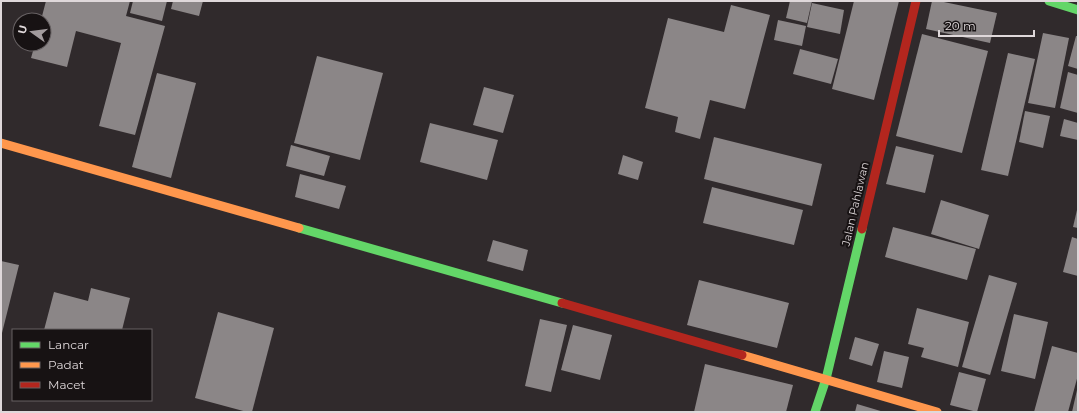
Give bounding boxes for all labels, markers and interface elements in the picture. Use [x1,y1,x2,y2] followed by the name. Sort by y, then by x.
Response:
[12,12,52,52] north arrow
[939,12,1034,38] scale bar
[945,18,976,33] text: 20 m
[14,24,30,35] text: U
[838,160,872,249] street label: Jalan Pahlawan
[12,329,152,401] legend
[48,337,89,352] text: Lancar
[48,357,84,372] text: Padat
[48,377,85,392] text: Macet

